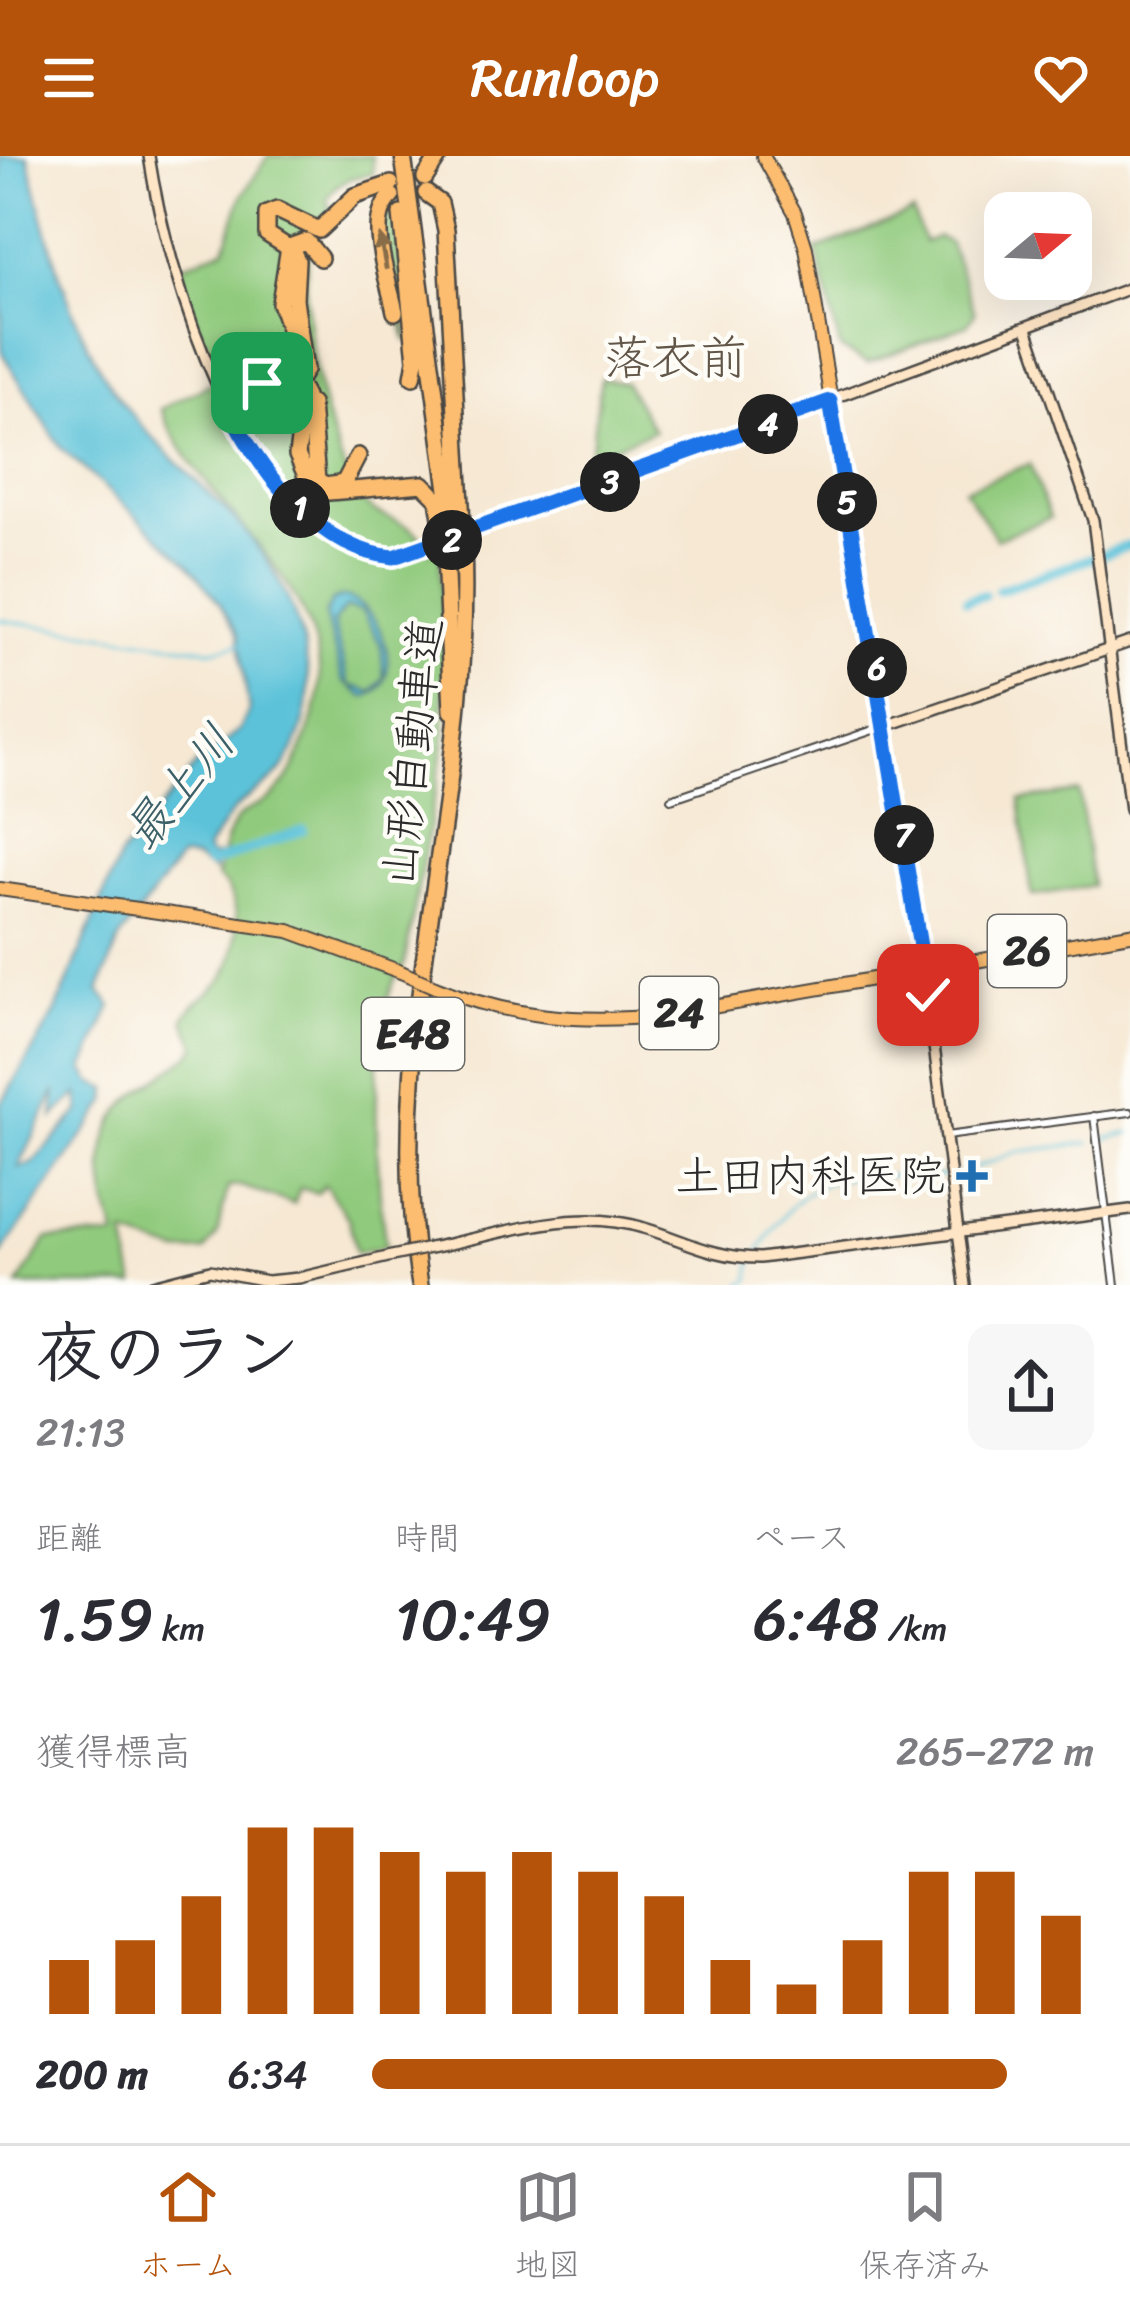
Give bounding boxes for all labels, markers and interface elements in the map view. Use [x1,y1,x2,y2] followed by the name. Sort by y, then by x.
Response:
[471,30,659,126] text: Runloop
[36,45,102,111] icon: menu
[1028,45,1094,111] icon: heart
[984,192,1092,300] north arrow
[984,192,1092,300] map controls
[373,232,392,270] one-way arrow
[603,315,747,400] district label: 落衣前
[211,332,313,434] pin
[229,350,295,416] icon: arrive
[738,394,798,454] pin: 4
[758,395,778,453] text: 4
[580,452,640,512] pin: 3
[601,453,619,511] text: 3
[817,472,877,532] pin: 5
[837,473,857,531] text: 5
[270,478,330,538] pin: 1
[293,479,307,537] text: 1
[422,510,482,570] pin: 2
[442,511,462,569] text: 2
[358,614,466,890] street label: 山形自動車道
[847,638,907,698] pin: 6
[868,639,886,697] text: 6
[101,704,257,870] water label: 最上川
[874,805,934,865] pin: 7
[895,806,913,864] text: 7
[988,915,1066,987] road number: 26
[877,944,979,1046] pin
[895,962,961,1028] icon: check
[640,977,718,1049] road number: 24
[362,998,464,1070] road number: E48
[675,1136,945,1216] place label: 土田内科医院
[956,1160,988,1192] marker: 土田内科医院
[36,1294,300,1411] text: 夜のラン
[968,1324,1094,1450] button: share
[36,1398,125,1467] text: 21:13
[36,1509,102,1567] text: 距離
[395,1509,461,1567] text: 時間
[753,1509,850,1567] text: ペース
[36,1567,153,1673] text: 1.59
[395,1567,551,1673] text: 10:49
[753,1567,879,1673] text: 6:48
[153,1600,205,1658] text: km
[879,1600,947,1658] text: /km
[36,1717,192,1786] text: 獲得標高
[896,1717,1094,1786] text: 265–272 m
[36,2040,148,2109] text: 200 m
[228,2040,308,2109] text: 6:34
[139,2164,237,2294] tab: ホーム
[515,2164,581,2294] tab: 地図
[859,2164,991,2294] tab: 保存済み

